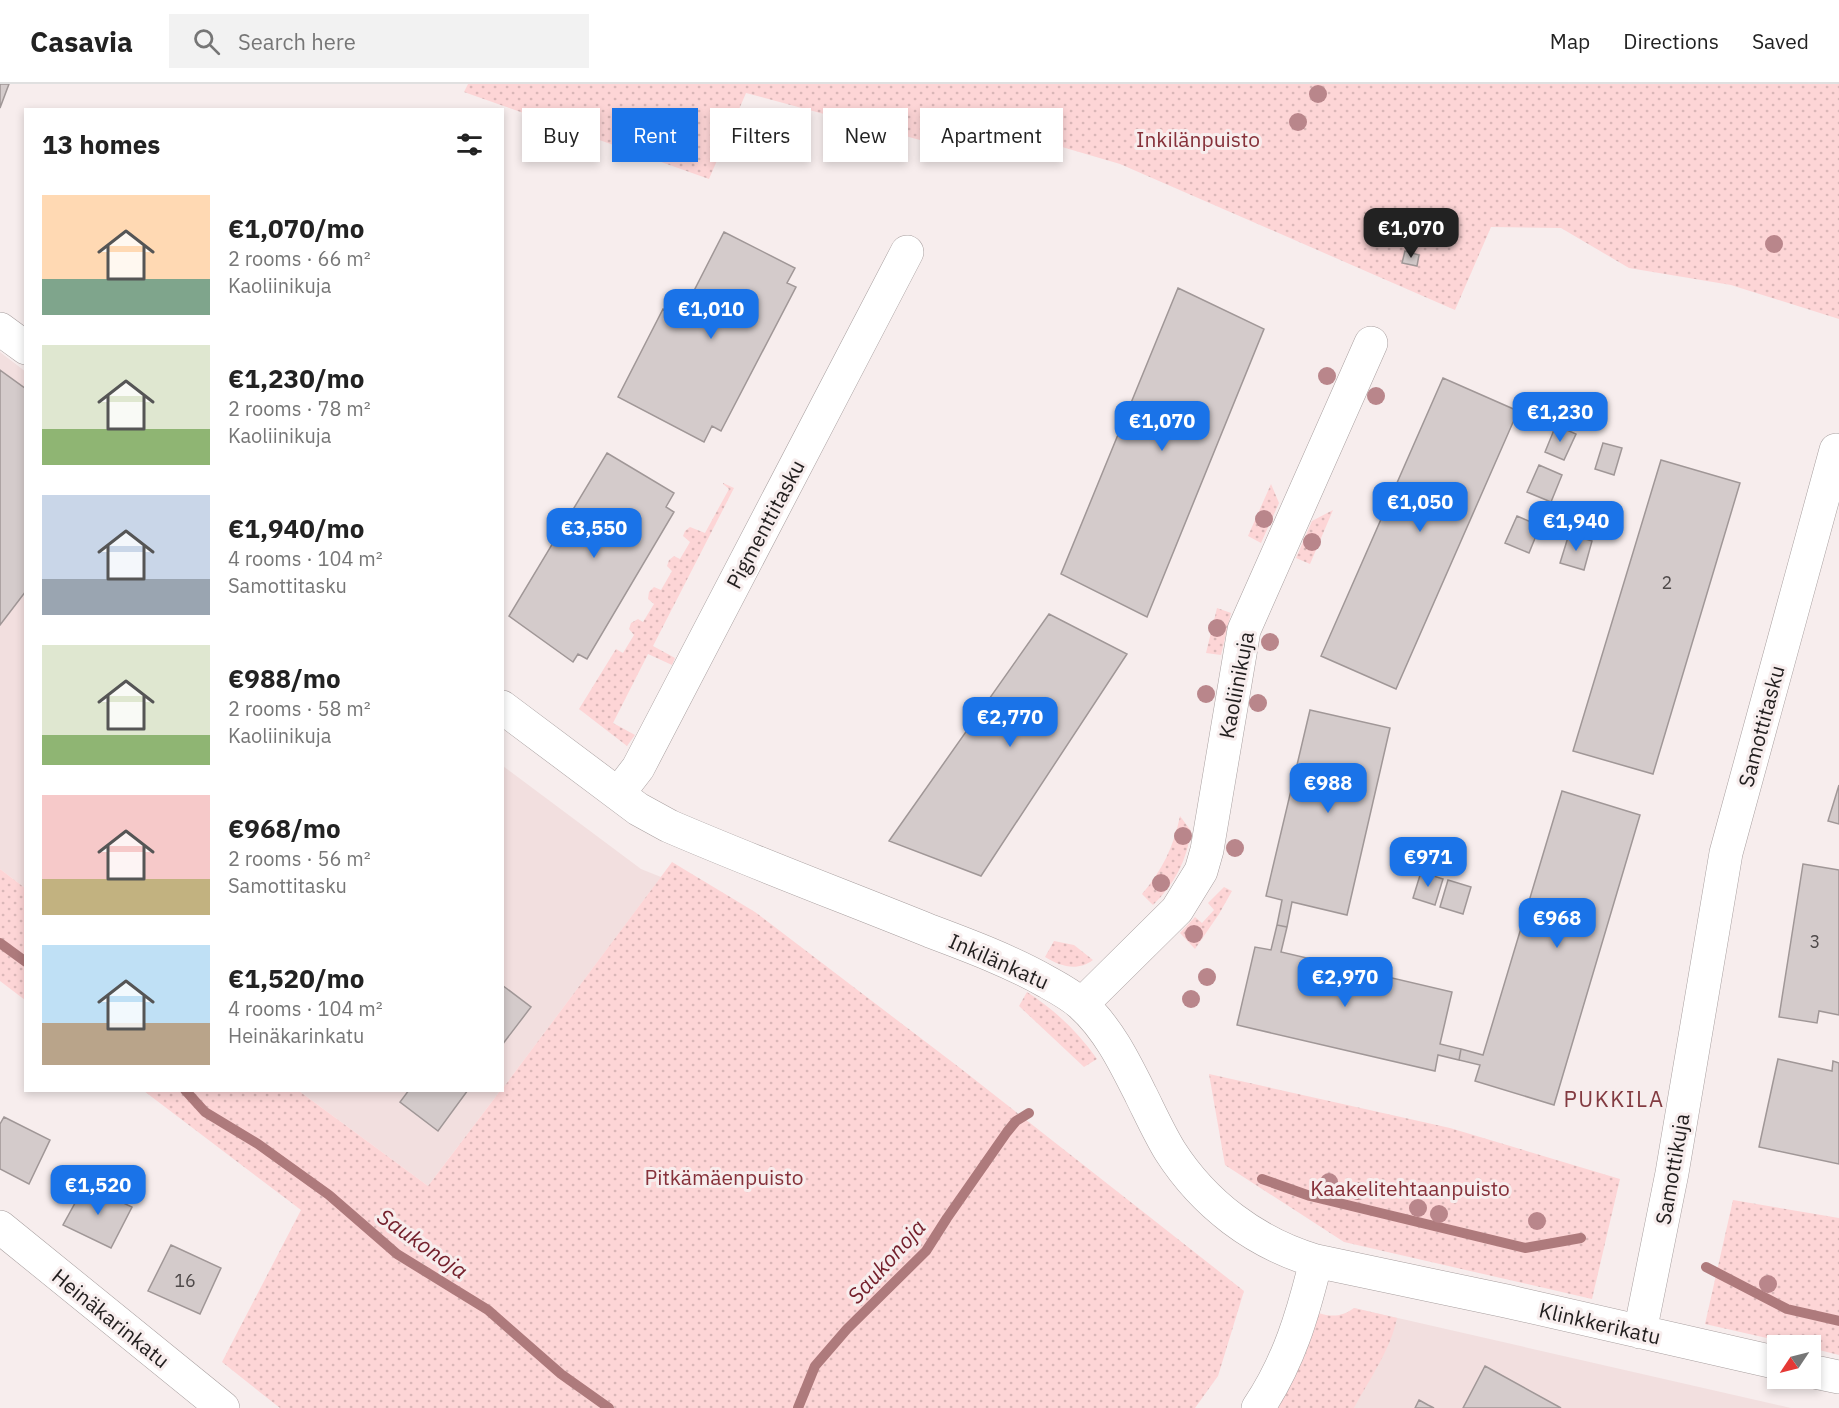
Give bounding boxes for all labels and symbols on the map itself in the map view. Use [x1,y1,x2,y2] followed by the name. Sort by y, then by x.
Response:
[1136,125,1260,153] park label: Inkilänpuisto
[1362,208,1460,259] pin: €1,070
[662,289,760,340] pin: €1,010
[1511,392,1609,443] pin: €1,230
[1113,401,1211,452] pin: €1,070
[719,455,811,593] street label: Pigmenttitasku
[1371,482,1469,533] pin: €1,050
[1527,501,1625,552] pin: €1,940
[545,508,643,559] pin: €3,550
[1662,571,1672,594] house number: 2
[1212,629,1260,741] street label: Kaoliinikuja
[1731,662,1791,790] street label: Samottitasku
[961,697,1059,748] pin: €2,770
[1292,763,1364,814] pin: €988
[1392,837,1464,888] pin: €971
[1521,898,1593,949] pin: €968
[944,926,1054,996] street label: Inkilänkatu
[1810,930,1820,953] house number: 3
[1296,957,1394,1008] pin: €2,970
[1564,1084,1665,1113] district label: PUKKILA
[1648,1111,1696,1227] street label: Samottikuja
[644,1163,804,1191] park label: Pitkämäenpuisto
[49,1165,147,1216] pin: €1,520
[1310,1174,1510,1202] park label: Kaakelitehtaanpuisto
[372,1201,474,1285] water label: Saukonoja
[840,1213,932,1309] water label: Saukonoja
[47,1262,175,1374] street label: Heinäkarinkatu
[174,1269,196,1292] house number: 16
[1536,1295,1664,1351] street label: Klinkkerikatu
[1767,1335,1821,1389] north arrow

